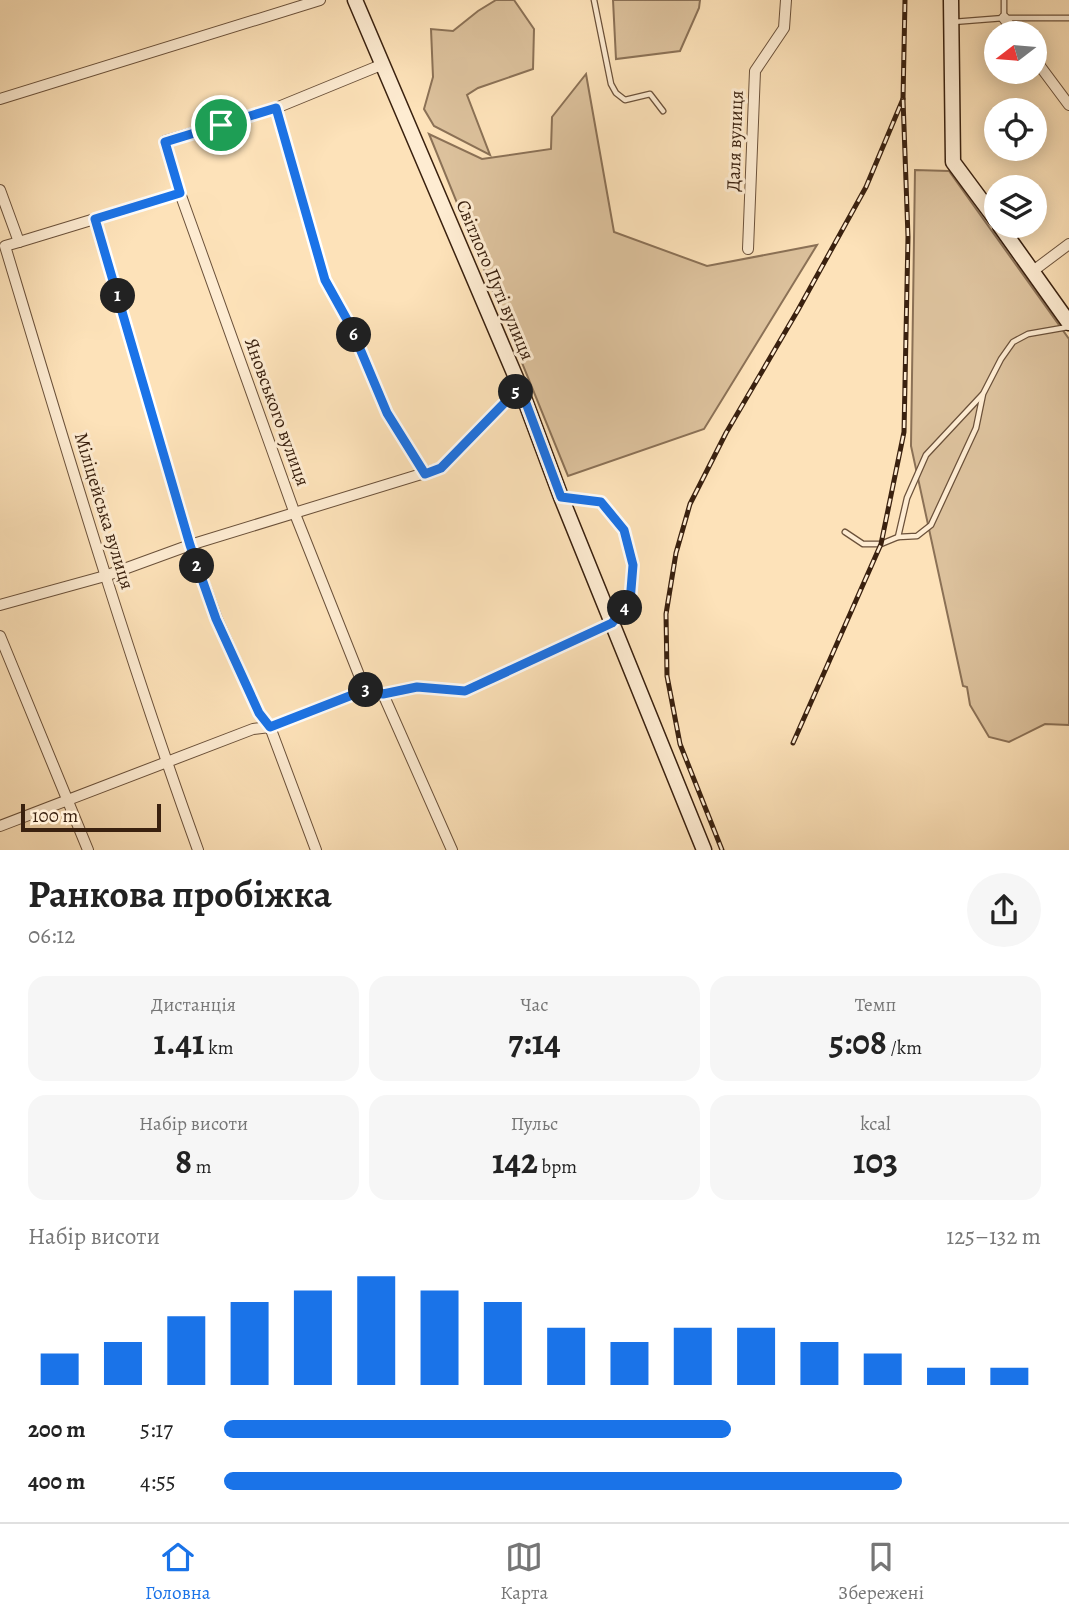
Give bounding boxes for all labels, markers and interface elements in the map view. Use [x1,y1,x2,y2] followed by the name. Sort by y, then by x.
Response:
[984,21,1046,84] north arrow
[984,21,1047,238] map controls
[720,90,750,192] street label: Даля вулиця
[191,95,251,155] pin
[984,98,1047,161] button: locate
[202,106,240,144] icon: arrive
[984,175,1047,238] button: layers
[449,196,541,364] street label: Світлого Путі вулиця
[100,278,136,314] pin: 1
[114,282,121,308] text: 1
[336,318,372,352] pin: 6
[349,321,358,347] text: 6
[238,334,316,490] street label: Яновського вулиця
[498,374,534,410] pin: 5
[511,378,520,404] text: 5
[68,429,140,593] street label: Міліцейська вулиця
[180,548,214,584] pin: 2
[192,552,201,578] text: 2
[608,590,642,626] pin: 4
[620,594,629,620] text: 4
[348,672,384,708] pin: 3
[361,676,370,702] text: 3
[21,801,161,833] scale bar
[32,803,78,829] text: 100 m
[28,868,332,920] text: Ранкова пробіжка
[967,873,1041,947] button: share
[28,920,75,951] text: 06:12
[151,992,236,1018] text: Дистанція
[521,992,548,1018] text: Час
[855,992,896,1018] text: Темп
[153,1018,205,1066] text: 1.41
[508,1018,561,1066] text: 7:14
[829,1018,887,1066] text: 5:08
[205,1035,234,1061] text: km
[887,1035,922,1061] text: /km
[139,1111,248,1137] text: Набір висоти
[511,1111,558,1137] text: Пульс
[860,1111,891,1137] text: kcal
[175,1137,192,1185] text: 8
[492,1137,538,1185] text: 142
[853,1137,898,1185] text: 103
[192,1154,212,1180] text: m
[538,1154,577,1180] text: bpm
[28,1221,160,1252] text: Набір висоти
[946,1221,1041,1252] text: 125–132 m
[28,1414,86,1445] text: 200 m
[140,1414,173,1445] text: 5:17
[28,1466,85,1497] text: 400 m
[140,1466,176,1497] text: 4:55
[145,1538,210,1606] tab: Головна
[500,1538,548,1606] tab: Карта
[838,1538,924,1606] tab: Збережені

